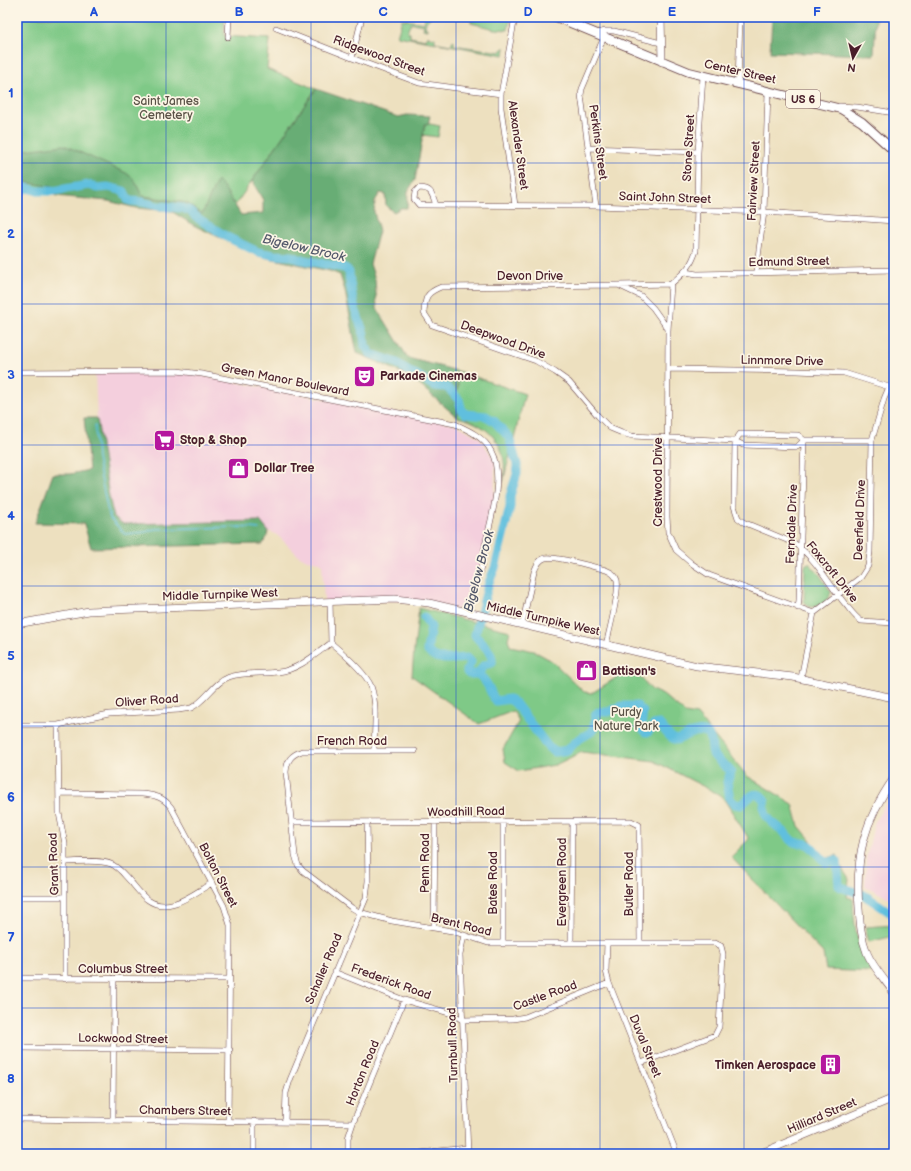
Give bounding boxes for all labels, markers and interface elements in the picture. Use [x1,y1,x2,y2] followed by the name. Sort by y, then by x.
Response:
[89,4,98,20] text: A
[234,4,244,20] text: B
[378,4,388,20] text: C
[523,4,533,20] text: D
[668,4,677,20] text: E
[813,4,821,20] text: F
[331,32,427,80] street label: Ridgewood Street
[833,38,873,78] north arrow
[703,56,778,88] street label: Center Street
[847,60,857,74] text: N
[8,85,14,101] text: 1
[786,90,820,108] road number: US 6
[133,94,199,123] park label: Saint James Cemetery
[504,99,532,191] street label: Alexander Street
[585,103,611,181] street label: Perkins Street
[680,114,698,182] street label: Stone Street
[744,140,764,222] street label: Fairview Street
[619,189,712,207] street label: Saint John Street
[7,226,15,242] text: 2
[261,231,348,265] water label: Bigelow Brook
[748,254,830,270] street label: Edmund Street
[497,269,563,284] street label: Devon Drive
[458,318,548,362] street label: Deepwood Drive
[741,353,823,369] street label: Linnmore Drive
[220,360,350,400] street label: Green Manor Boulevard
[352,363,378,389] theatre icon: Parkade Cinemas
[7,367,15,383] text: 3
[380,369,477,384] place label: Parkade Cinemas
[152,427,178,453] supermarket icon: Stop & Shop
[180,433,247,448] place label: Stop & Shop
[651,437,666,527] street label: Crestwood Drive
[226,455,252,481] shop icon: Dollar Tree
[254,461,315,476] place label: Dollar Tree
[851,479,869,561] street label: Deerfield Drive
[783,484,801,564] street label: Ferndale Drive
[7,508,15,524] text: 4
[460,528,498,614] water label: Bigelow Brook
[803,538,861,606] street label: Foxcroft Drive
[162,585,279,605] street label: Middle Turnpike West
[485,599,601,639] street label: Middle Turnpike West
[7,648,15,664] text: 5
[574,658,600,684] shop icon: Battison's
[602,664,656,679] place label: Battison's
[115,691,179,711] street label: Oliver Road
[594,705,658,734] park label: Purdy Nature Park
[317,734,387,749] street label: French Road
[7,789,15,805] text: 6
[427,804,505,820] street label: Woodhill Road
[45,832,63,896] street label: Grant Road
[418,833,433,893] street label: Penn Road
[555,837,570,927] street label: Evergreen Road
[195,840,241,910] street label: Bolton Street
[486,851,501,915] street label: Bates Road
[622,851,637,916] street label: Butler Road
[429,910,493,940] street label: Brent Road
[7,930,15,946] text: 7
[302,931,346,1007] street label: Schaller Road
[349,961,433,1003] street label: Frederick Road
[78,962,168,977] street label: Columbus Street
[511,977,579,1014] street label: Castle Road
[444,1007,462,1083] street label: Turnbull Road
[626,1012,665,1080] street label: Duval Street
[78,1031,168,1047] street label: Lockwood Street
[343,1038,383,1108] street label: Horton Road
[818,1052,844,1078] building icon: Timken Aerospace
[715,1058,816,1073] place label: Timken Aerospace
[7,1071,15,1087] text: 8
[785,1095,859,1137] street label: Hilliard Street
[139,1103,231,1119] street label: Chambers Street

